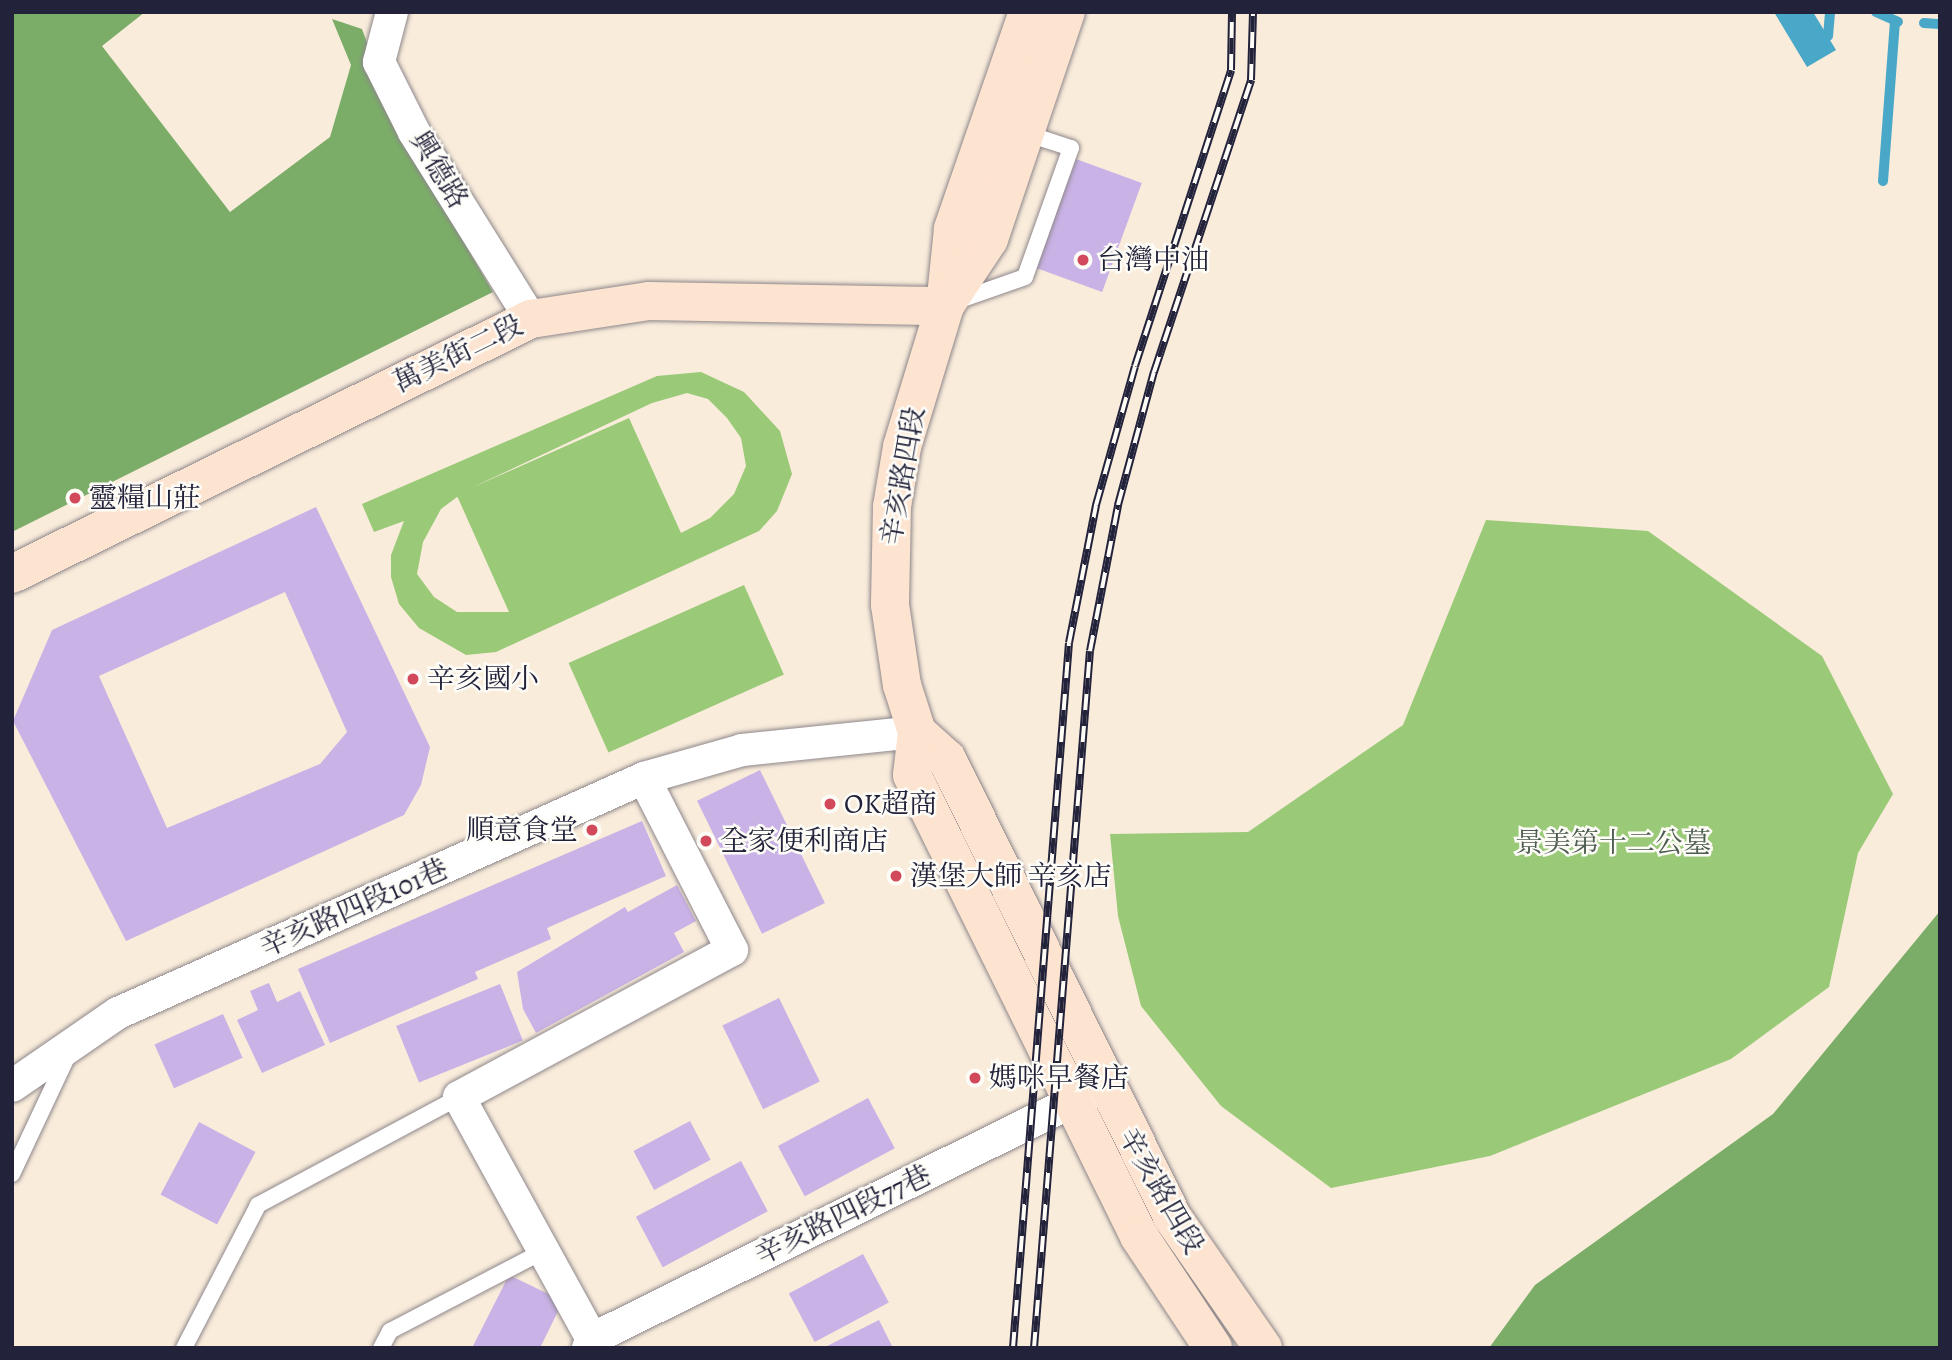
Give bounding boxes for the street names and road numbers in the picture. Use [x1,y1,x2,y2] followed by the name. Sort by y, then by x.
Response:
[403,125,475,215] street label: 興德路
[388,308,528,400] street label: 萬美街二段
[874,404,932,548] street label: 辛亥路四段
[255,852,453,964] street label: 辛亥路四段101巷
[1111,1122,1211,1260] street label: 辛亥路四段
[750,1158,936,1272] street label: 辛亥路四段77巷

